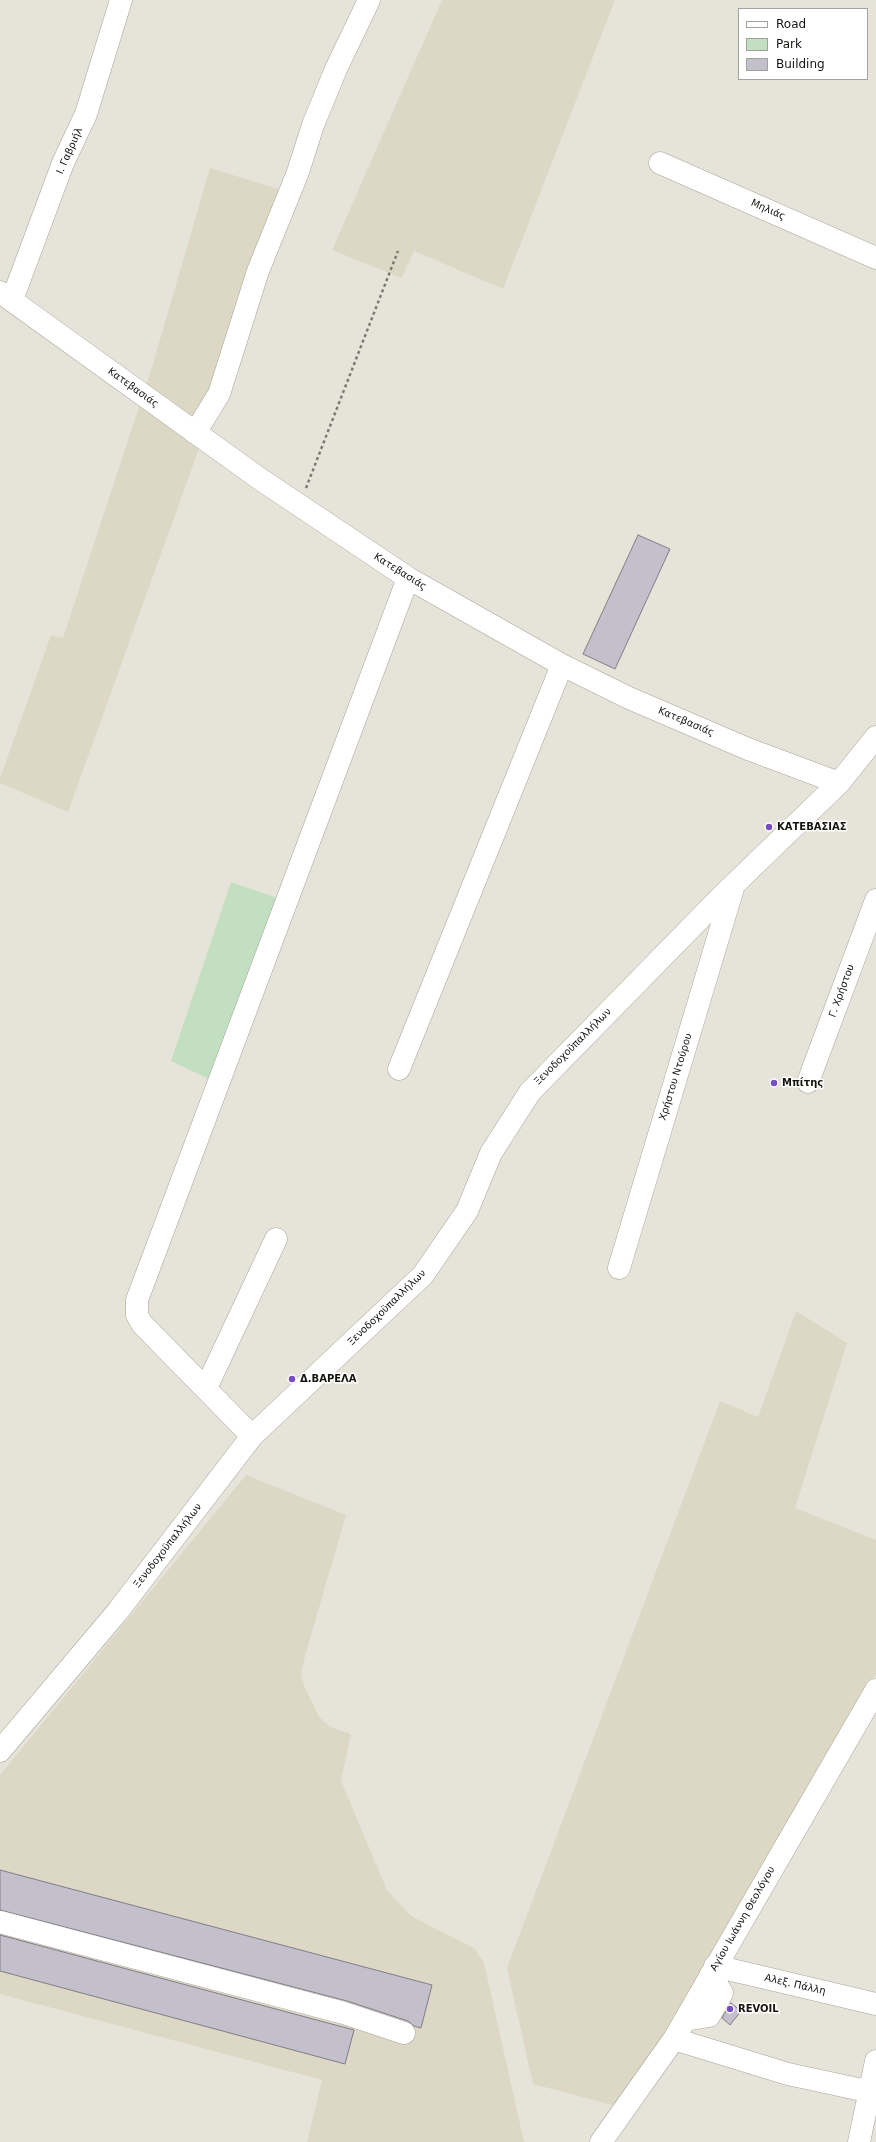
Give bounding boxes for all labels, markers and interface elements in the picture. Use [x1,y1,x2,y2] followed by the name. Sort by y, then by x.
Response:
[738,8,868,80] legend
[776,17,806,31] text: Road
[776,37,802,51] text: Park
[776,57,825,71] text: Building
[54,126,86,176] street label: Ι. Γαβριήλ
[749,197,787,223] street label: Μηλιάς
[105,366,161,410] street label: Κατεβασιάς
[371,551,429,593] street label: Κατεβασιάς
[656,705,716,739] street label: Κατεβασιάς
[777,821,847,833] place label: ΚΑΤΕΒΑΣΙΑΣ
[764,822,774,832] marker: ΚΑΤΕΒΑΣΙΑΣ
[827,963,857,1019] street label: Γ. Χρήστου
[532,1006,614,1088] street label: Ξενοδοχοϋπαλλήλων
[657,1032,695,1122] street label: Χρήστου Ντούρου
[782,1077,823,1089] place label: Μπίτης
[769,1078,779,1088] marker: Μπίτης
[345,1268,429,1348] street label: Ξενοδοχοϋπαλλήλων
[300,1373,357,1385] place label: Δ.ΒΑΡΕΛΑ
[287,1374,297,1384] marker: Δ.ΒΑΡΕΛΑ
[131,1501,205,1591] street label: Ξενοδοχοϋπαλλήλων
[708,1864,778,1974] street label: Αγίου Ιωάννη Θεολόγου
[763,1972,827,1998] street label: Αλεξ. Πάλλη
[738,2003,779,2015] place label: REVOIL
[725,2004,735,2014] marker: REVOIL

